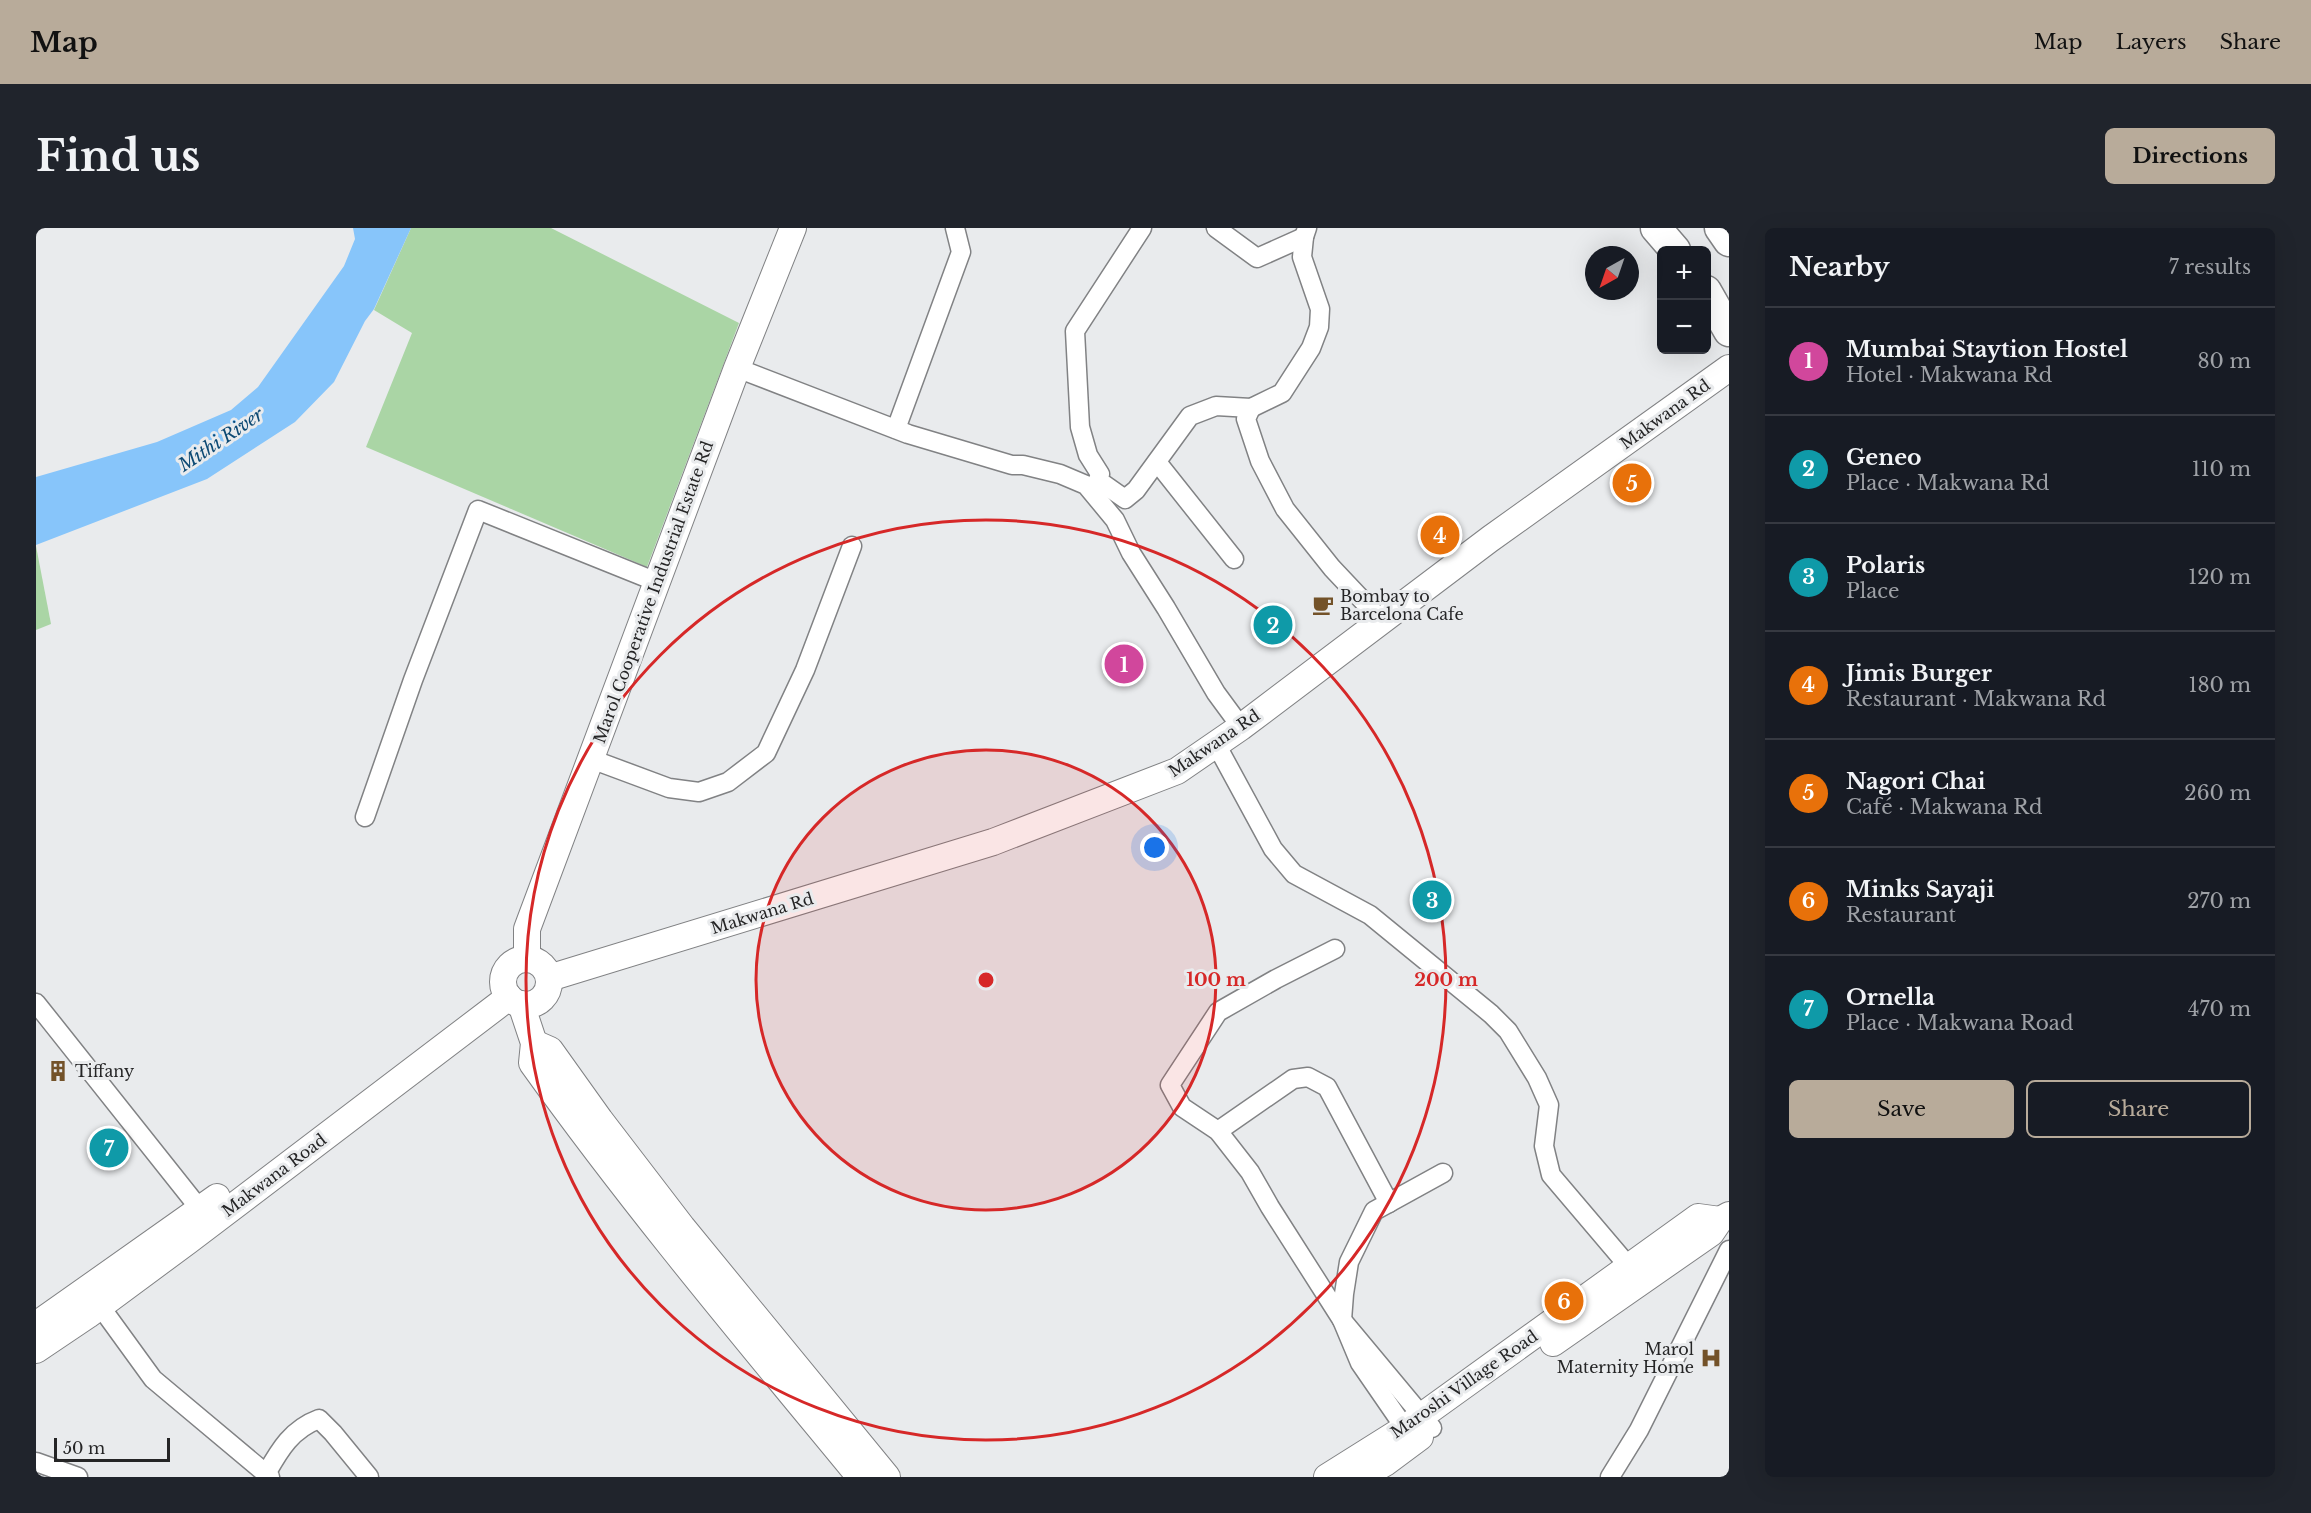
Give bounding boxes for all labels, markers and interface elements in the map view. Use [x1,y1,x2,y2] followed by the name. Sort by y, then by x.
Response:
[30,25,98,60] text: Map
[2034,29,2083,55] text: Map
[2116,29,2187,55] text: Layers
[2220,29,2281,55] text: Share
[2105,128,2275,184] button: Directions
[36,130,200,182] text: Find us
[1585,246,1639,300] north arrow
[1657,246,1711,354] map controls
[1657,246,1711,300] button: +
[1789,251,1890,283] text: Nearby
[2169,255,2251,279] text: 7 results
[1657,300,1711,354] button: −
[1846,336,2128,363] text: Mumbai Staytion Hostel
[1804,349,1813,373] text: 1
[2197,349,2251,373] text: 80 m
[1846,363,2052,387] text: Hotel · Makwana Rd
[1616,375,1714,453] street label: Makwana Rd
[173,403,268,477] water label: Mithi River
[589,438,717,746] street label: Marol Cooperative Industrial Estate Rd
[1846,444,1922,471] text: Geneo
[1802,457,1815,481] text: 2
[2192,457,2251,481] text: 110 m
[1612,460,1652,506] pin: 5
[1846,471,2049,495] text: Place · Makwana Rd
[1420,512,1460,558] pin: 4
[1846,552,1925,579] text: Polaris
[1802,565,1815,589] text: 3
[2188,565,2251,589] text: 120 m
[1846,579,1900,603] text: Place
[1340,586,1464,624] place label: Bombay to Barcelona Cafe
[1311,593,1335,617] cafe icon: Bombay to Barcelona Cafe
[1254,602,1292,648] pin: 2
[1104,642,1144,686] pin: 1
[1846,660,1992,687] text: Jimis Burger
[1802,673,1815,697] text: 4
[2188,673,2251,697] text: 180 m
[1846,687,2106,711] text: Restaurant · Makwana Rd
[1164,705,1264,781] street label: Makwana Rd
[1846,768,1986,795] text: Nagori Chai
[1803,781,1814,805] text: 5
[2184,781,2251,805] text: 260 m
[1846,795,2042,819] text: Café · Makwana Rd
[1140,833,1169,862] your location
[1846,876,1994,903] text: Minks Sayaji
[1412,878,1452,922] pin: 3
[708,888,816,938] street label: Makwana Rd
[1802,889,1815,913] text: 6
[2187,889,2251,913] text: 270 m
[1846,903,1956,927] text: Restaurant
[1186,969,1246,991] text: 100 m
[1414,969,1478,991] text: 200 m
[976,970,996,990] centre of rings
[1846,984,1935,1011] text: Ornella
[1803,997,1814,1021] text: 7
[2188,997,2251,1021] text: 470 m
[1846,1011,2073,1035] text: Place · Makwana Road
[46,1059,70,1083] building icon: Tiffany
[75,1061,135,1081] place label: Tiffany
[1789,1080,2014,1138] button: Save
[2026,1080,2251,1138] button: Share
[90,1126,128,1170] pin: 7
[218,1129,330,1221] street label: Makwana Road
[1544,1278,1583,1324] pin: 6
[1387,1326,1542,1442] street label: Maroshi Village Road
[1557,1339,1694,1377] place label: Marol Maternity Home
[1699,1346,1723,1370] hospital icon: Marol Maternity Home
[54,1435,170,1462] scale bar
[63,1438,105,1458] text: 50 m

